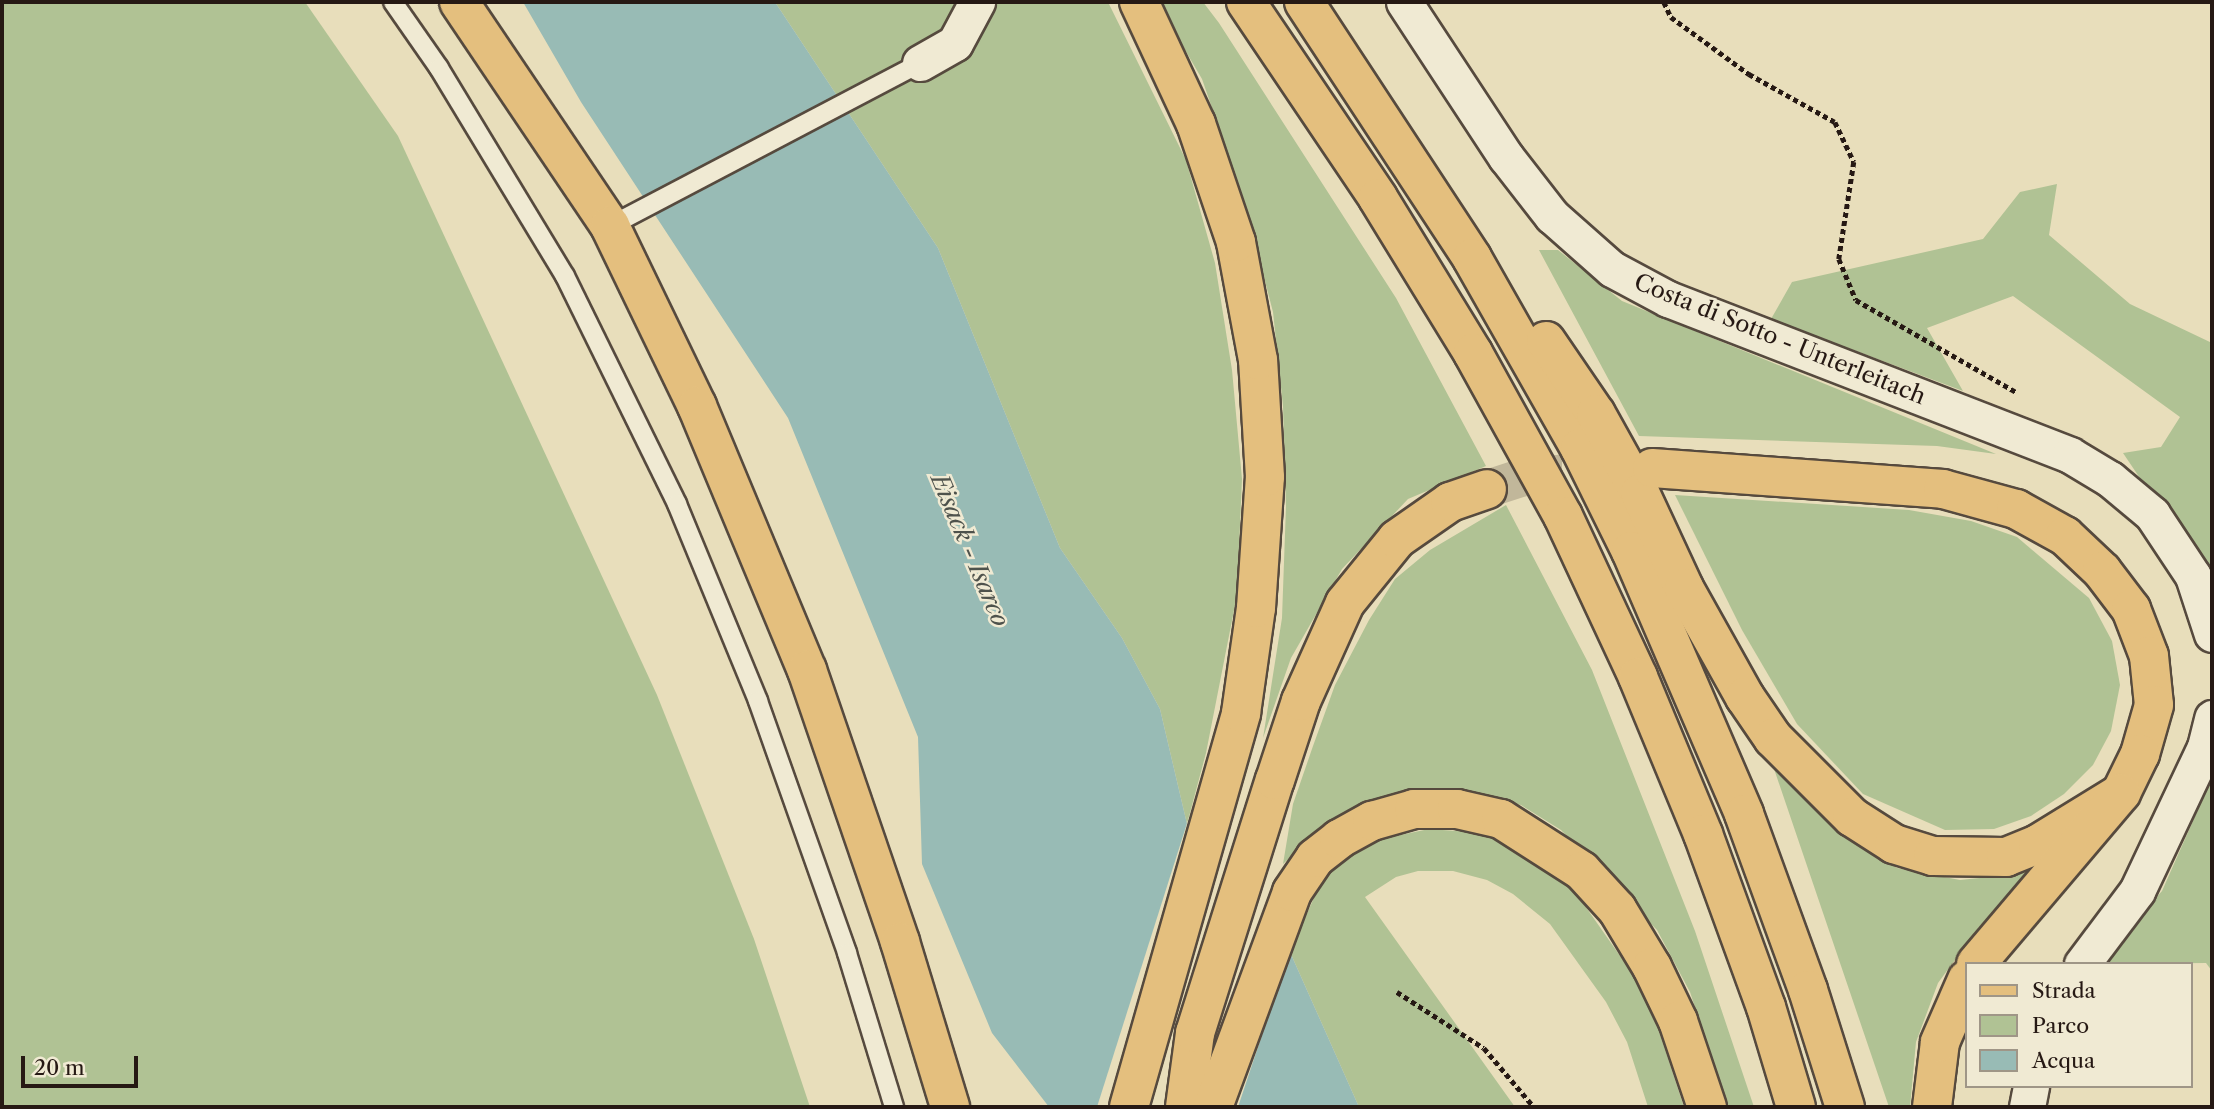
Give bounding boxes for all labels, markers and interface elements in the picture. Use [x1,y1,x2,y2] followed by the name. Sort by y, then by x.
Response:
[1630,268,1930,410] street label: Costa di Sotto - Unterleitach
[925,469,1015,631] water label: Eisack - Isarco
[1966,962,2193,1088] legend
[2032,978,2096,1003] text: Strada
[2032,1013,2089,1038] text: Parco
[24,1042,142,1086] scale bar
[2032,1048,2095,1073] text: Acqua
[34,1055,85,1080] text: 20 m

